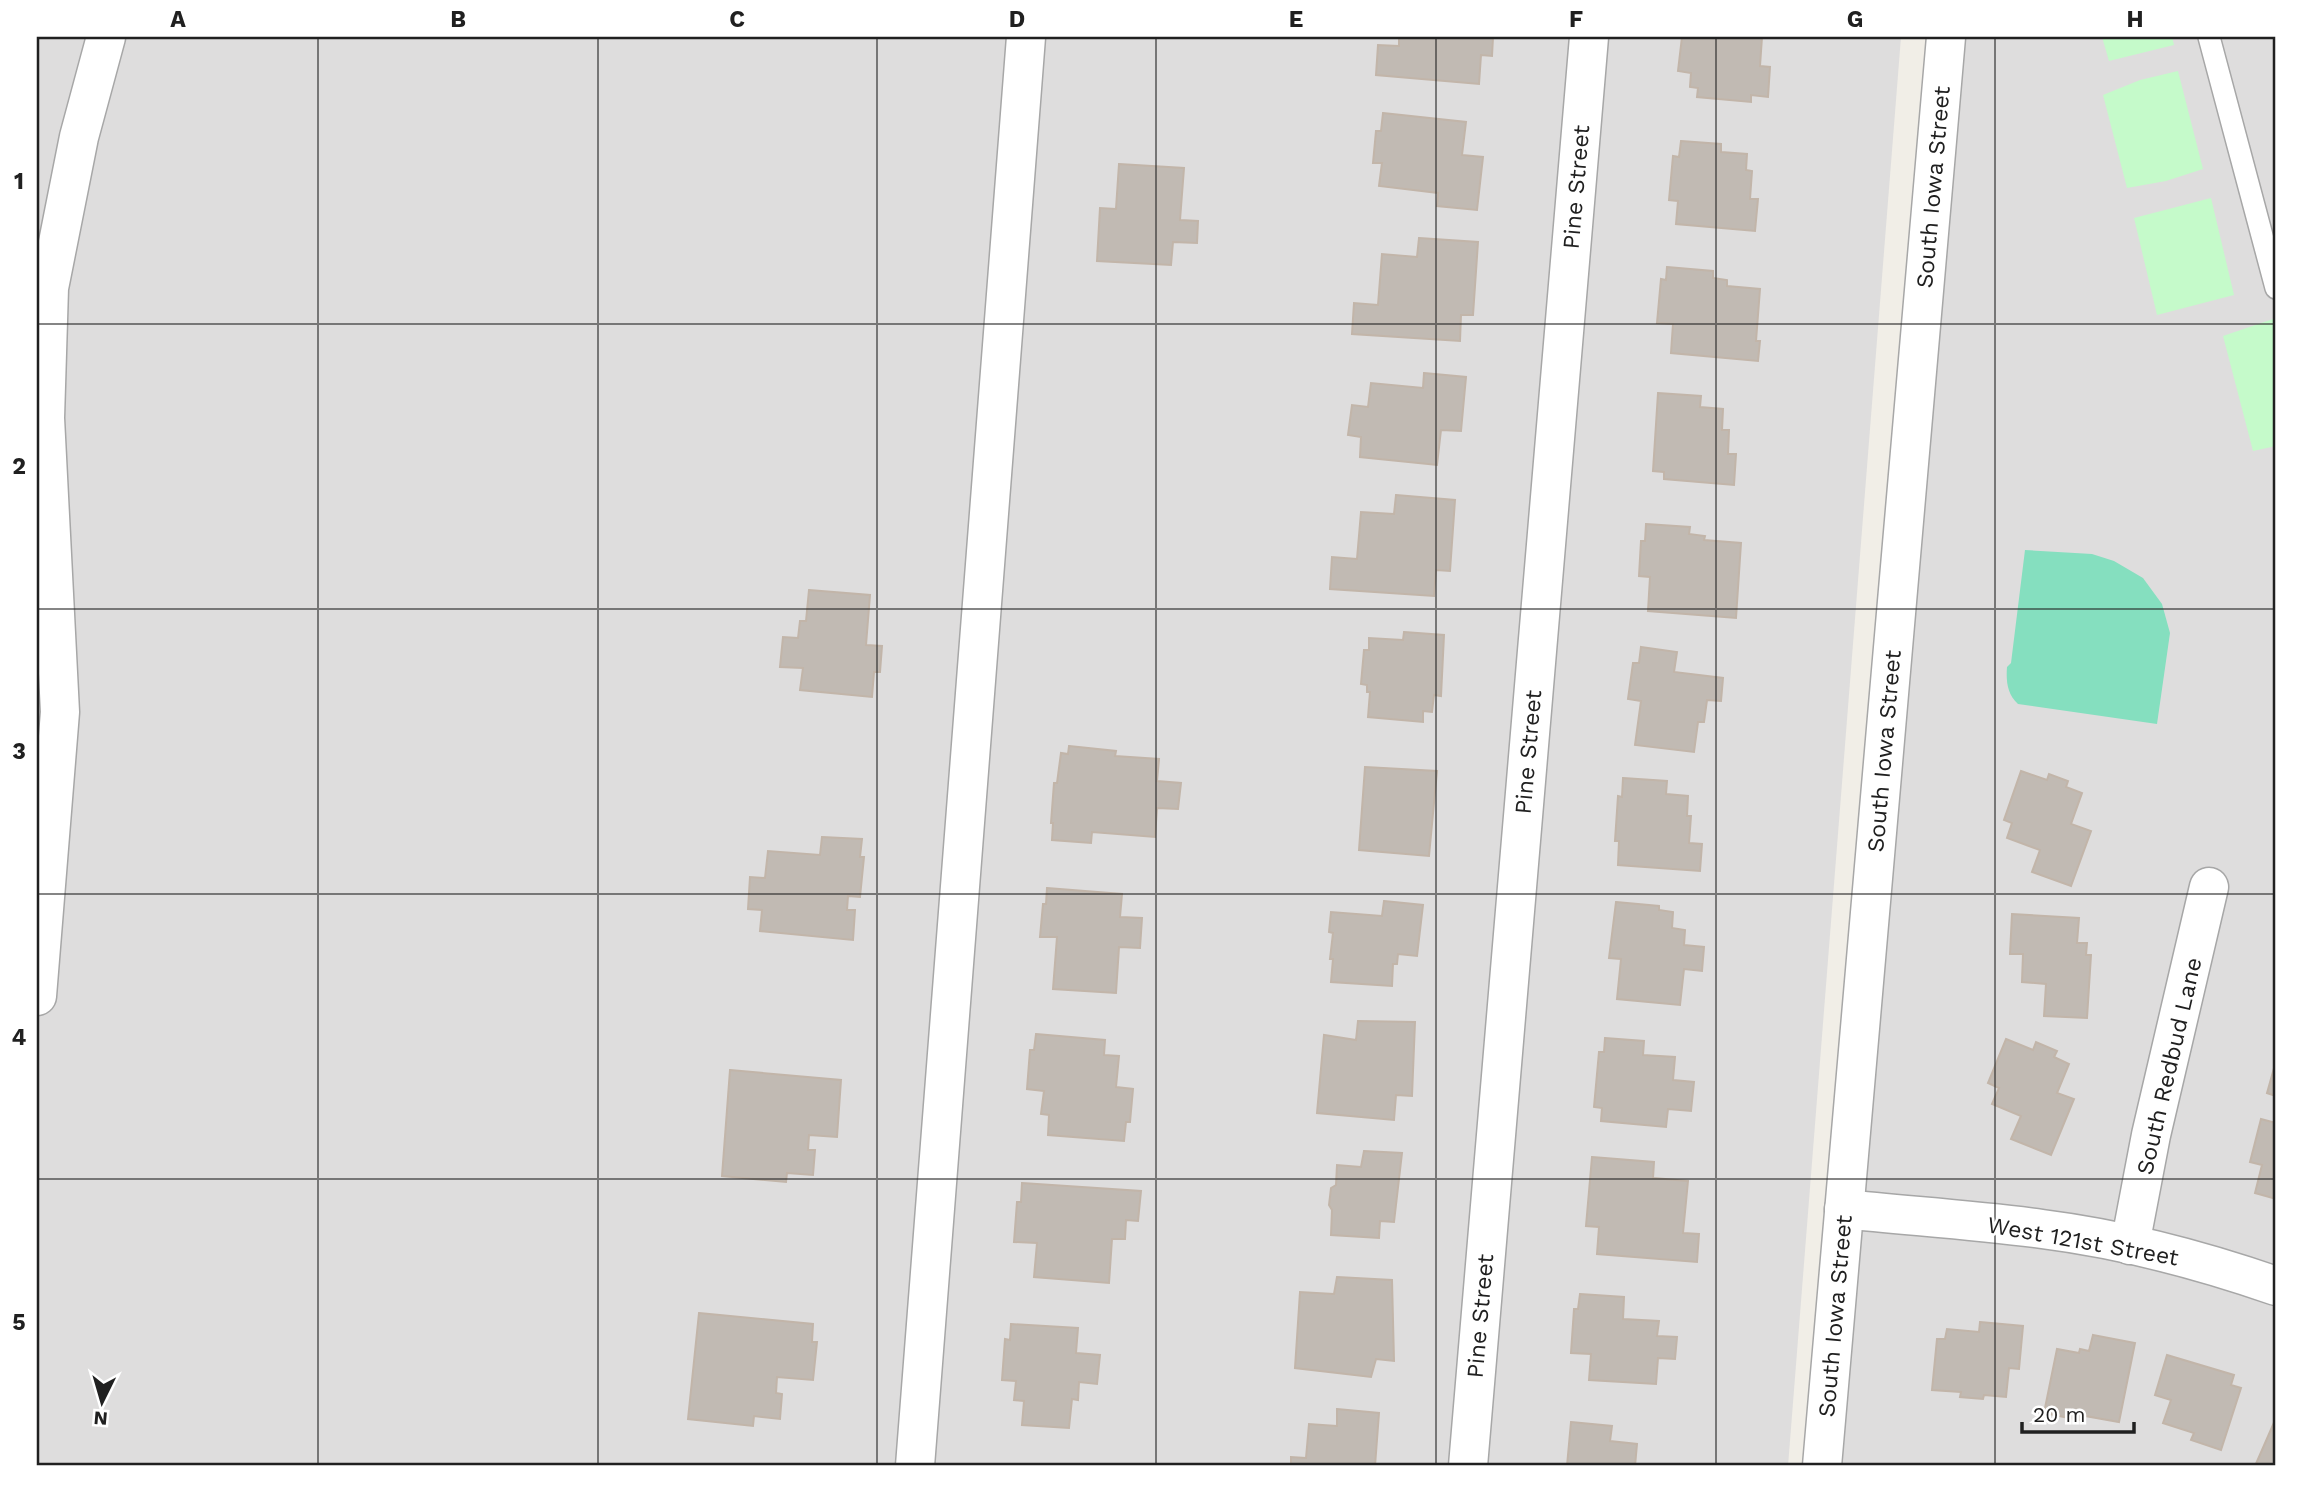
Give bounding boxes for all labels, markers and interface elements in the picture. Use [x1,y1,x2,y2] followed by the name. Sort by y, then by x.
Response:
[170,6,186,33] text: A
[450,6,466,33] text: B
[729,6,745,33] text: C
[1009,6,1025,33] text: D
[1289,6,1303,33] text: E
[1569,6,1583,33] text: F
[1847,6,1863,33] text: G
[2126,6,2144,33] text: H
[1911,84,1956,289] street label: South Iowa Street
[1558,123,1595,250] street label: Pine Street
[14,168,24,195] text: 1
[12,453,26,480] text: 2
[1862,648,1907,853] street label: South Iowa Street
[1510,688,1547,815] street label: Pine Street
[12,738,26,765] text: 3
[2131,955,2208,1177] street label: South Redbud Lane
[12,1024,27,1051] text: 4
[1985,1211,2181,1272] street label: West 121st Street
[1813,1213,1858,1418] street label: South Iowa Street
[1462,1252,1499,1379] street label: Pine Street
[12,1309,26,1336] text: 5
[66,1366,136,1436] north arrow
[2022,1391,2134,1435] scale bar
[2033,1402,2085,1427] text: 20 m
[93,1406,109,1431] text: N

